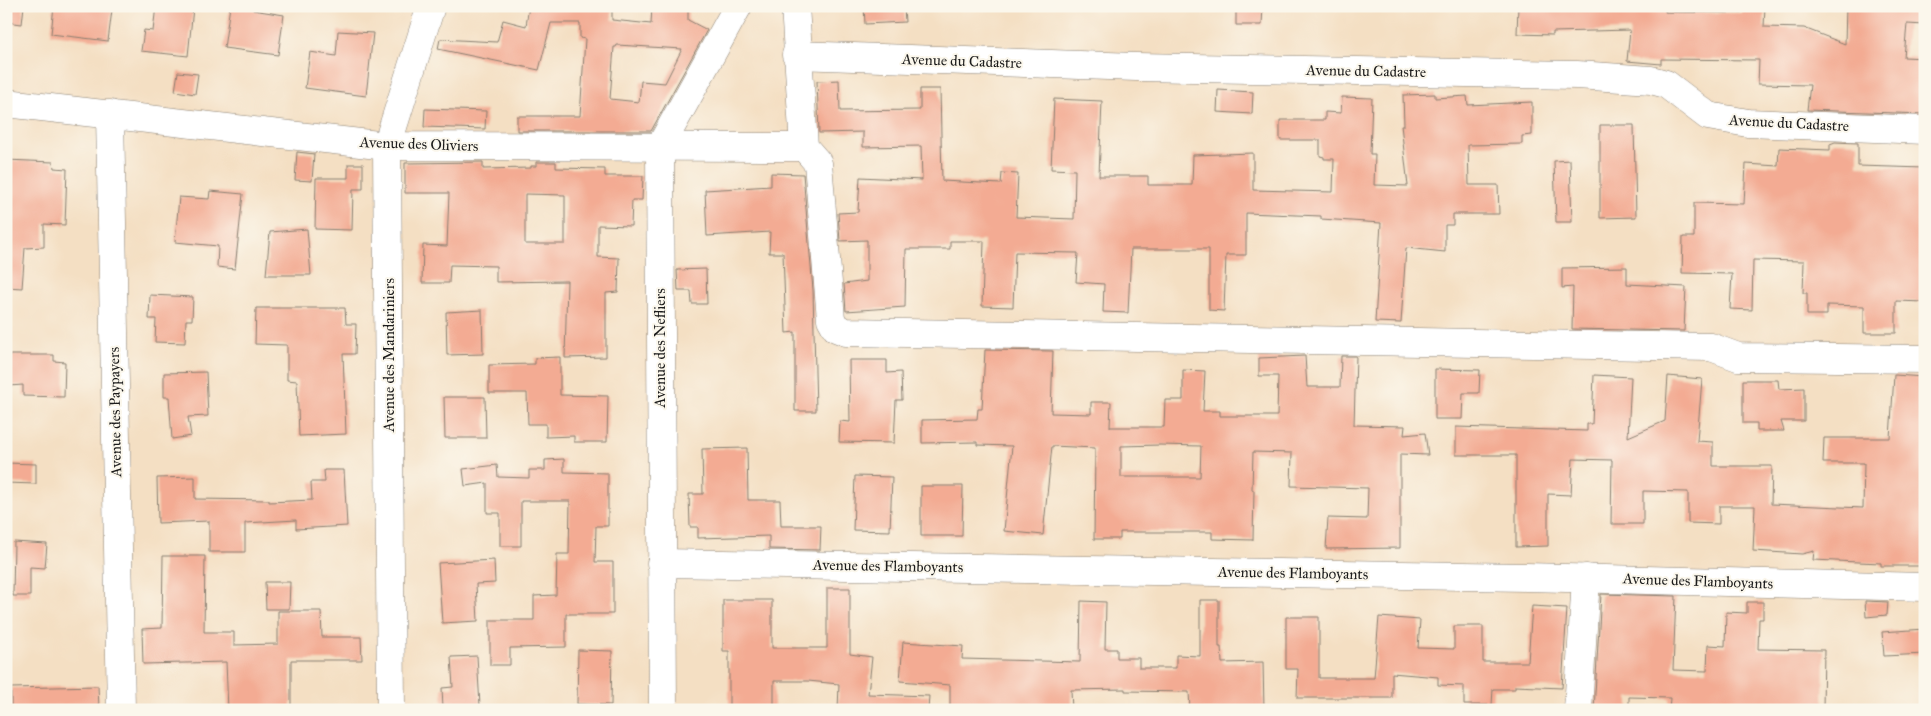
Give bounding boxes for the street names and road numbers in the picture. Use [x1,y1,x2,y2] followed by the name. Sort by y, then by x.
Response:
[901,50,1022,72] street label: Avenue du Cadastre
[1305,61,1426,81] street label: Avenue du Cadastre
[1728,111,1849,135] street label: Avenue du Cadastre
[358,133,479,155] street label: Avenue des Oliviers
[380,278,398,433] street label: Avenue des Mandariniers
[651,288,669,409] street label: Avenue des Nefliers
[105,347,125,478] street label: Avenue des Paypayers
[812,556,963,576] street label: Avenue des Flamboyants
[1217,563,1368,583] street label: Avenue des Flamboyants
[1622,569,1773,593] street label: Avenue des Flamboyants

